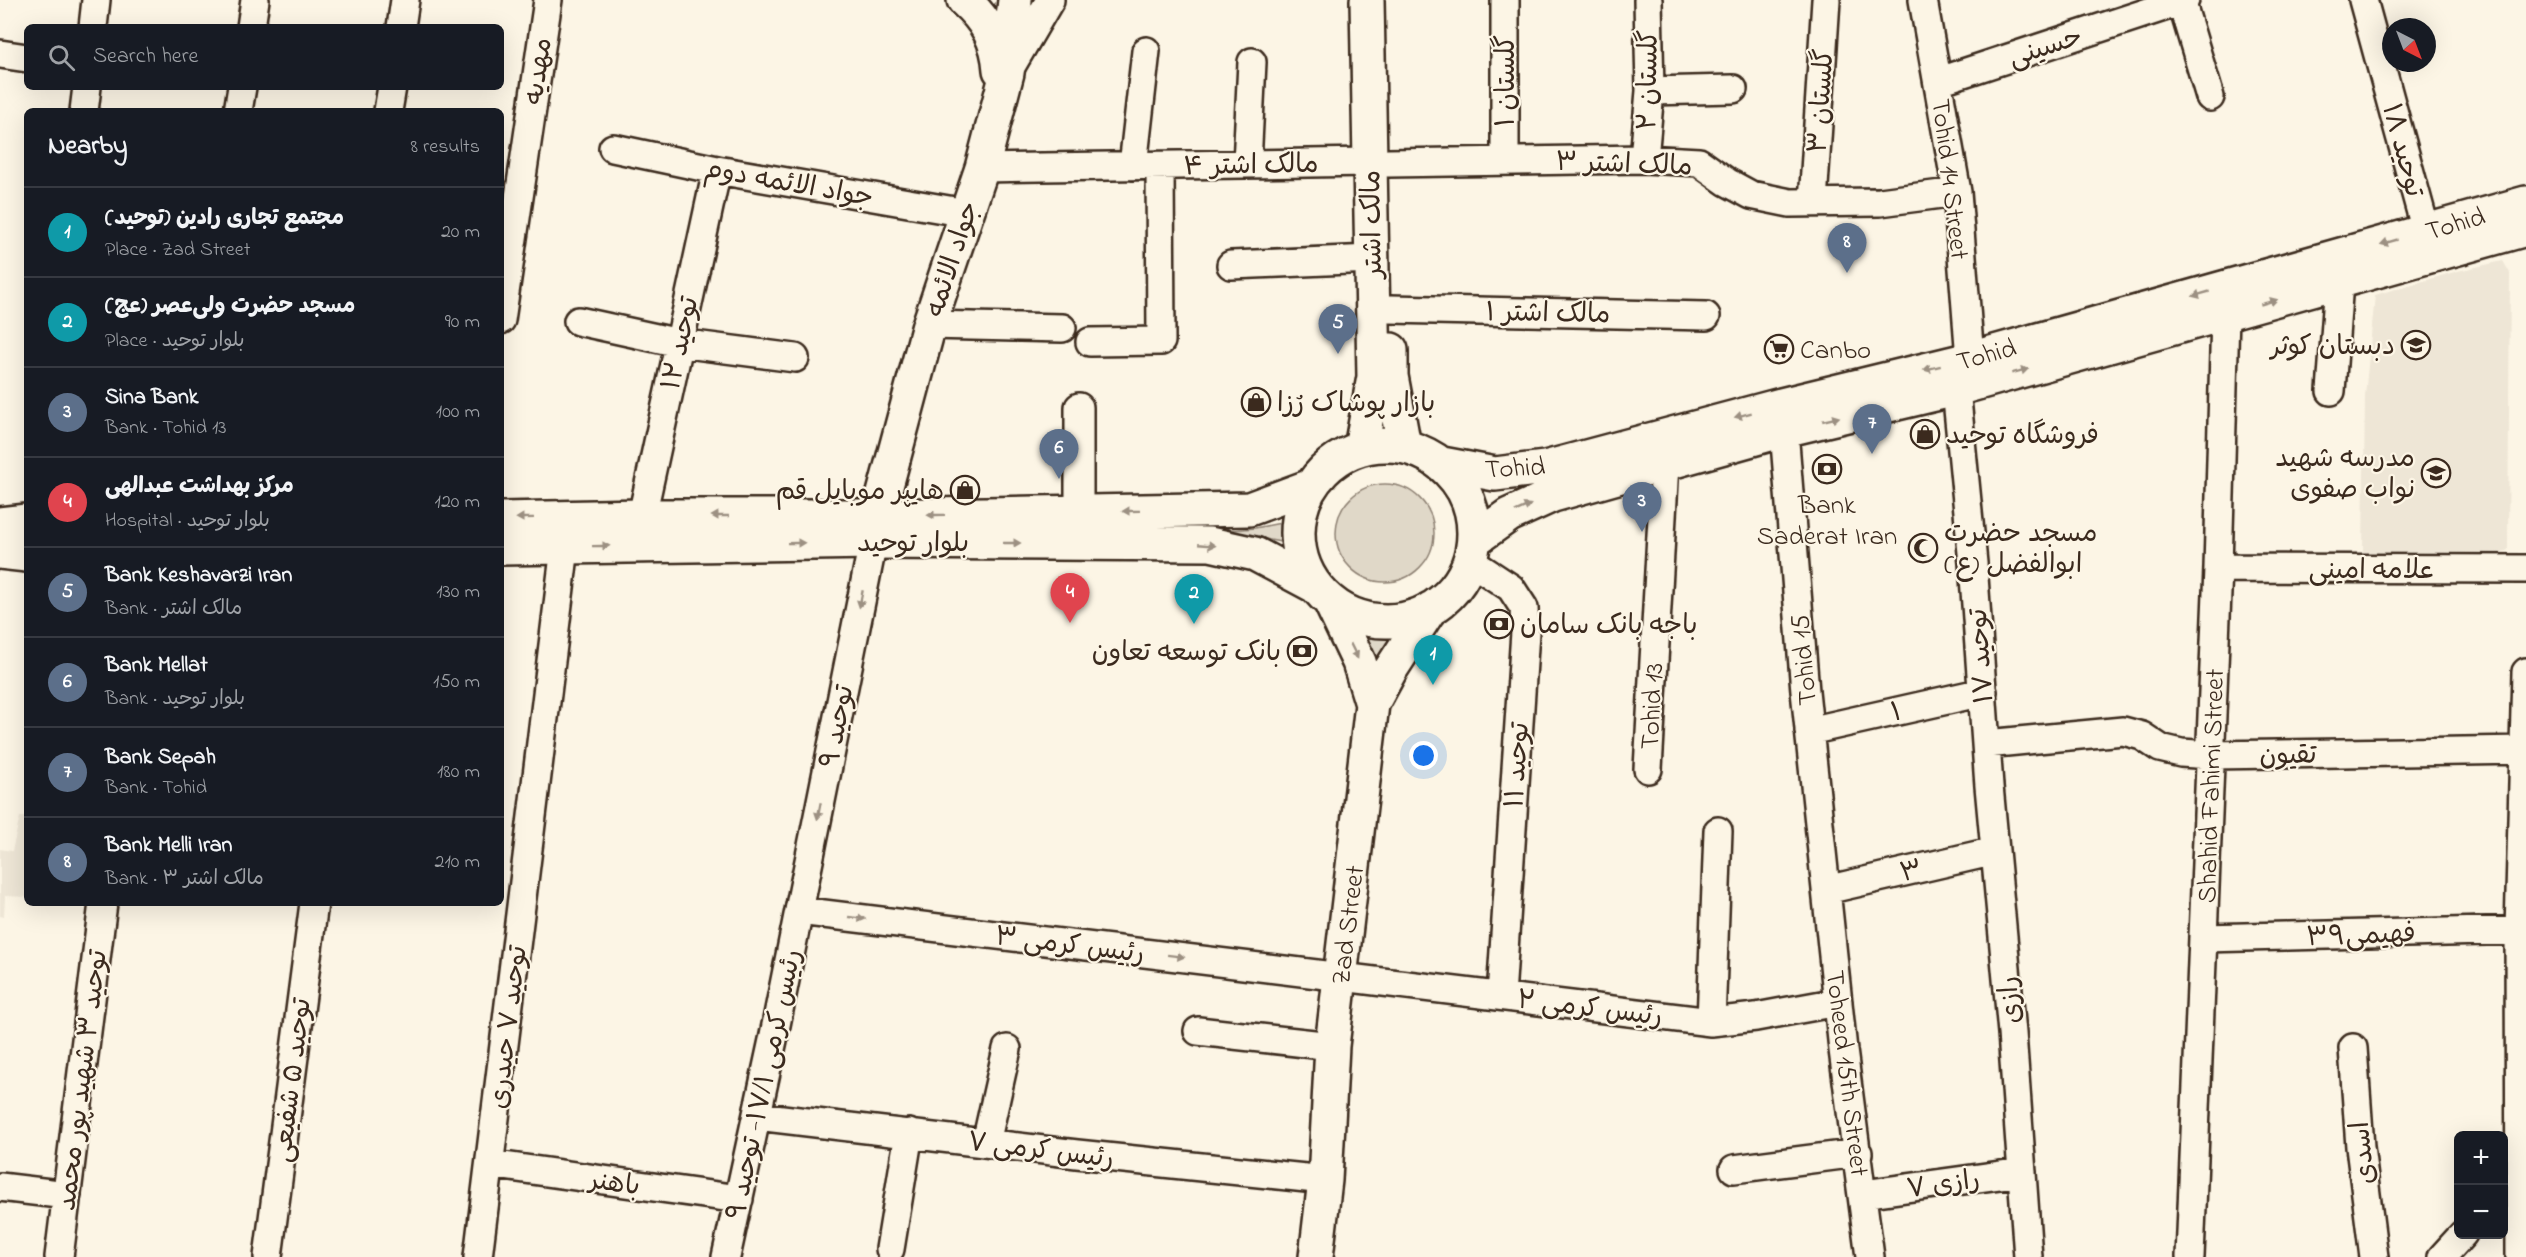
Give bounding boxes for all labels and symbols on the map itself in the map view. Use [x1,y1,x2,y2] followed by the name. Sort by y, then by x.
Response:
[2004,18,2088,79] street label: حسینی
[2382,18,2436,72] north arrow
[1629,29,1670,131] street label: گلستان ۲
[515,35,563,107] street label: مهدیه
[1488,35,1527,127] street label: گلستان ۱
[1799,48,1846,155] street label: گلستان ۳
[1919,97,1978,262] street label: Tohid 14 Street
[2370,100,2433,203] street label: توحید ۱۸
[1555,144,1693,187] street label: مالک اشتر ۳
[1183,146,1319,187] street label: مالک اشتر ۴
[701,150,876,219] street label: جواد الائمه دوم
[1353,170,1394,280] street label: مالک اشتر
[916,196,991,323] street label: جواد الائمه
[2421,198,2490,252] street label: Tohid
[1828,224,1866,273] pin: 8
[2380,238,2398,247] one-way arrow
[2192,290,2210,300] one-way arrow
[653,292,711,394] street label: توحید ۱۲
[1485,294,1611,335] street label: مالک اشتر ۱
[2260,297,2278,306] one-way arrow
[1318,304,1358,354] pin: 5
[2269,328,2395,367] place label: دبستان کوثر
[2400,329,2432,361] school or university icon: دبستان کوثر
[1952,330,2021,383] street label: Tohid
[1800,332,1871,371] place label: Canbo
[1763,333,1795,365] supermarket icon: Canbo
[1923,364,1941,374] one-way arrow
[2011,366,2029,375] one-way arrow
[1277,385,1435,424] place label: بازار پوشاک رُزا
[1240,386,1272,418] shop icon: بازار پوشاک رُزا
[1852,404,1892,454] pin: 7
[1734,411,1752,421] one-way arrow
[1822,413,1840,423] one-way arrow
[1946,417,2099,456] place label: فروشگاه توحید
[1909,418,1941,450] shop icon: فروشگاه توحید
[1040,430,1078,479] pin: 6
[2275,440,2415,510] place label: مدرسه شهید نواب صفوی
[1484,448,1546,491] street label: Tohid
[1811,453,1843,485] bank icon: Bank Saderat Iran
[2420,457,2452,489] school or university icon: مدرسه شهید نواب صفوی
[776,473,944,512] place label: هایپر موبایل قم
[949,474,981,506] shop icon: هایپر موبایل قم
[1622,482,1662,532] pin: 3
[1757,487,1897,557] place label: Bank Saderat Iran
[1515,504,1532,513] one-way arrow
[1121,507,1140,516] one-way arrow
[711,511,730,521] one-way arrow
[927,511,946,520] one-way arrow
[516,513,535,523] one-way arrow
[1944,515,2097,585] place label: مسجد حضرت ابوالفضل (ع)
[857,525,969,564] street label: بلوار توحید
[1907,532,1939,564] mosque icon: مسجد حضرت ابوالفضل (ع)
[787,538,806,548] one-way arrow
[1003,538,1022,548] one-way arrow
[1198,540,1217,550] one-way arrow
[592,541,611,551] one-way arrow
[2308,552,2436,591] street label: علامه امینی
[1050,574,1090,623] pin: 4
[1174,574,1214,624] pin: 2
[856,590,865,609] one-way arrow
[1960,606,2005,705] street label: توحید ۱۷
[1520,607,1698,646] place label: باجه بانک سامان
[1483,608,1515,640] bank icon: باجه بانک سامان
[1782,613,1829,707] street label: Tohid 15
[1092,634,1281,673] place label: بانک توسعه تعاون
[1286,635,1318,667] bank icon: بانک توسعه تعاون
[1414,636,1452,685] pin: 1
[1349,643,1359,660] one-way arrow
[1632,662,1675,751] street label: Tohid 13
[2189,668,2236,904] street label: Shahid Fahimi Street
[811,681,866,771] street label: توحید ۹
[1887,693,1906,734] street label: ۱
[1496,720,1541,809] street label: توحید ۱۱
[2259,736,2318,776] street label: تقیون
[1409,741,1438,770] your location
[814,802,823,821] one-way arrow
[1896,851,1927,894] street label: ۳
[1323,863,1376,987] street label: Zad Street
[848,913,867,923] one-way arrow
[2306,915,2417,958] street label: فهیمی۳۹
[993,918,1147,975] street label: رئیس کرمی ۳
[480,942,539,1111] street label: توحید ۷ حیدری
[48,946,119,1213] street label: توحید ۳ شهيد پور محمد
[718,946,813,1223] street label: رئیس کرمی ۱۷/۱- توحید ۹
[1167,952,1186,961] one-way arrow
[1814,968,1878,1179] street label: Toheed 15th Street
[1990,974,2033,1025] street label: رازی
[1515,981,1665,1038] street label: رئیس کرمی ۲
[264,995,323,1165] street label: توحید ۵ شفیعی
[2342,1119,2387,1186] street label: اسدی
[965,1123,1116,1180] street label: رئیس کرمی ۷
[585,1161,642,1207] street label: باهنر
[1904,1161,1982,1210] street label: رازی ۷

